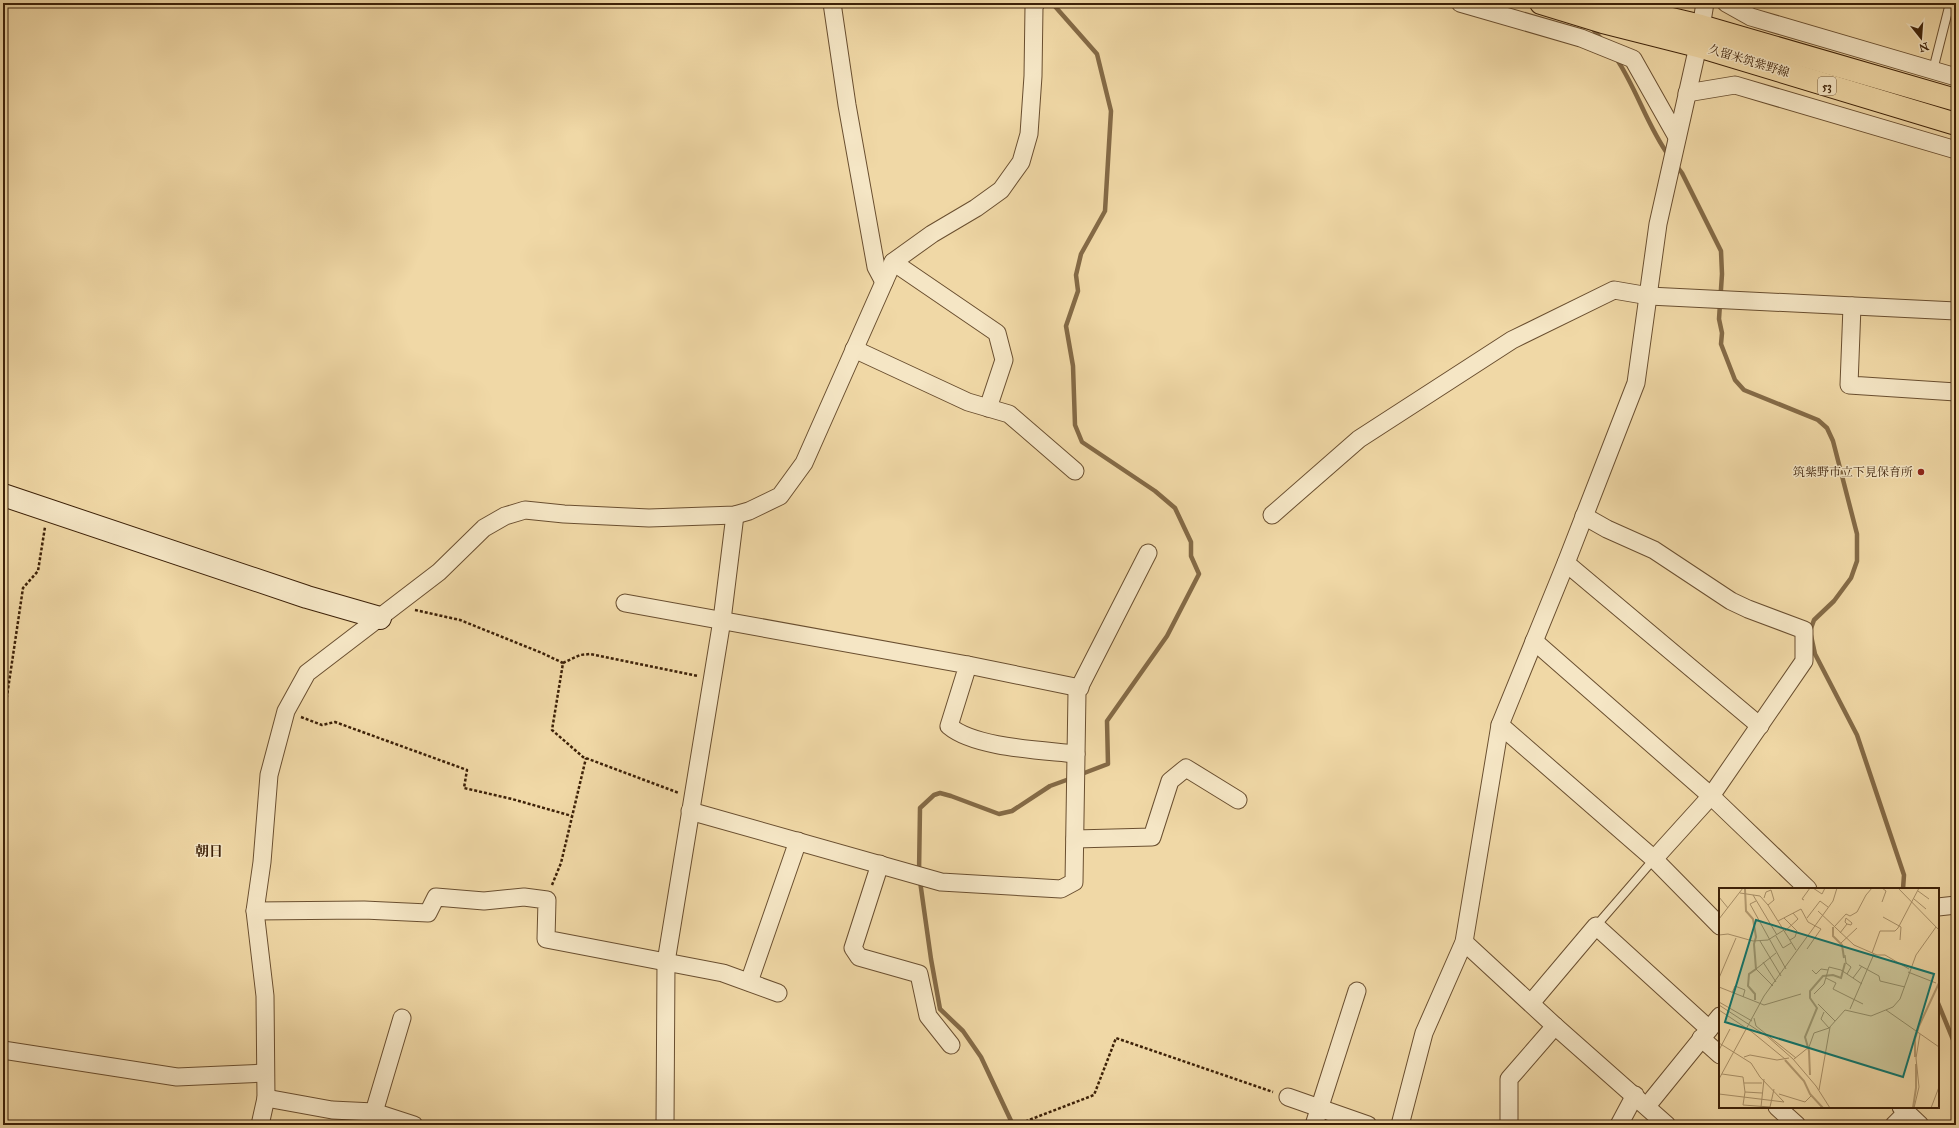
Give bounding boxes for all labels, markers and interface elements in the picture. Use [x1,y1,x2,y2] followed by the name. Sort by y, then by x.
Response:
[1901,18,1941,58] north arrow
[1917,40,1930,55] text: N
[1707,42,1791,80] street label: 久留米筑紫野線
[1818,77,1836,95] road number: 53
[1793,465,1913,479] place label: 筑紫野市立下見保育所
[1916,467,1926,477] marker: 筑紫野市立下見保育所
[195,843,223,860] district label: 朝日
[1719,888,1939,1108] inset map

